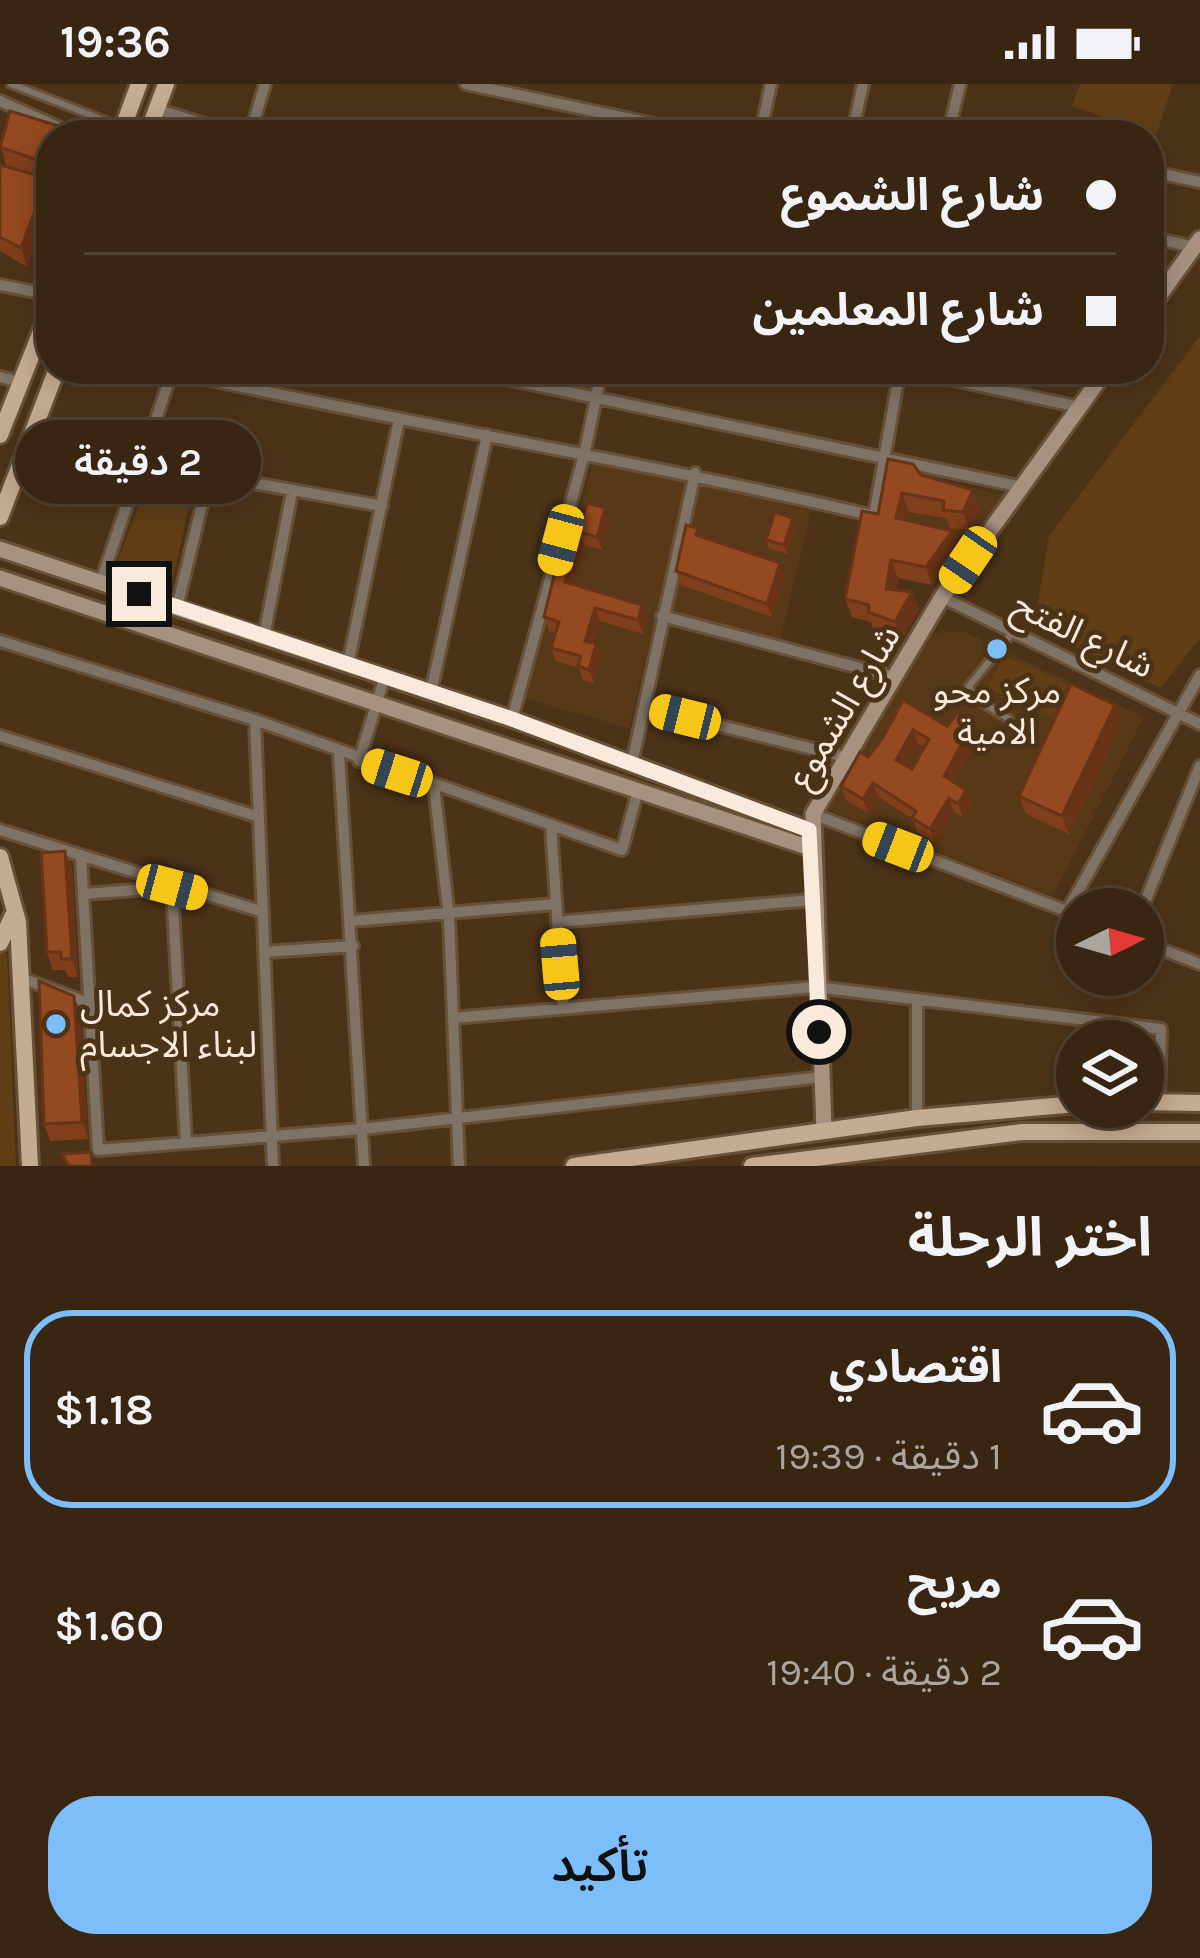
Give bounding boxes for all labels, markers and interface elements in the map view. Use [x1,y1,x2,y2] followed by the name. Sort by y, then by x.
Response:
[60,16,171,68] text: 19:36
[780,169,1044,221] text: شارع الشموع
[752,284,1044,336] text: شارع المعلمين
[16,420,262,504] callout: 2 دقيقة
[74,439,202,485] text: 2 دقيقة
[534,501,588,579] car
[933,520,1003,600] car
[112,567,166,621] route end
[1004,583,1161,691] street label: شارع الفتح
[779,617,913,798] street label: شارع الشموع
[984,636,1010,662] marker: مركز محو الامية
[933,670,1061,753] place label: مركز محو الامية
[646,691,724,743] car
[357,745,437,801] car
[858,817,938,877] car
[133,860,211,914] car
[1056,888,1164,996] north arrow
[1056,888,1164,1128] map controls
[539,927,581,1001] car
[80,983,257,1072] place label: مركز كمال لبناء الاجسام
[792,1005,846,1059] route start
[43,1011,69,1037] marker: مركز كمال لبناء الاجسام
[1056,1020,1164,1128] button: layers
[908,1206,1152,1270] text: اختر الرحلة
[829,1341,1002,1393] text: اقتصادي
[1038,1355,1146,1463] icon: car
[54,1383,154,1435] text: $1.18
[775,1433,1002,1479] text: 1 دقيقة · 19:39
[907,1557,1002,1609] text: مريح
[1038,1571,1146,1679] icon: car
[54,1599,164,1651] text: $1.60
[766,1649,1002,1695] text: 2 دقيقة · 19:40
[48,1796,1152,1934] button: تأكيد

